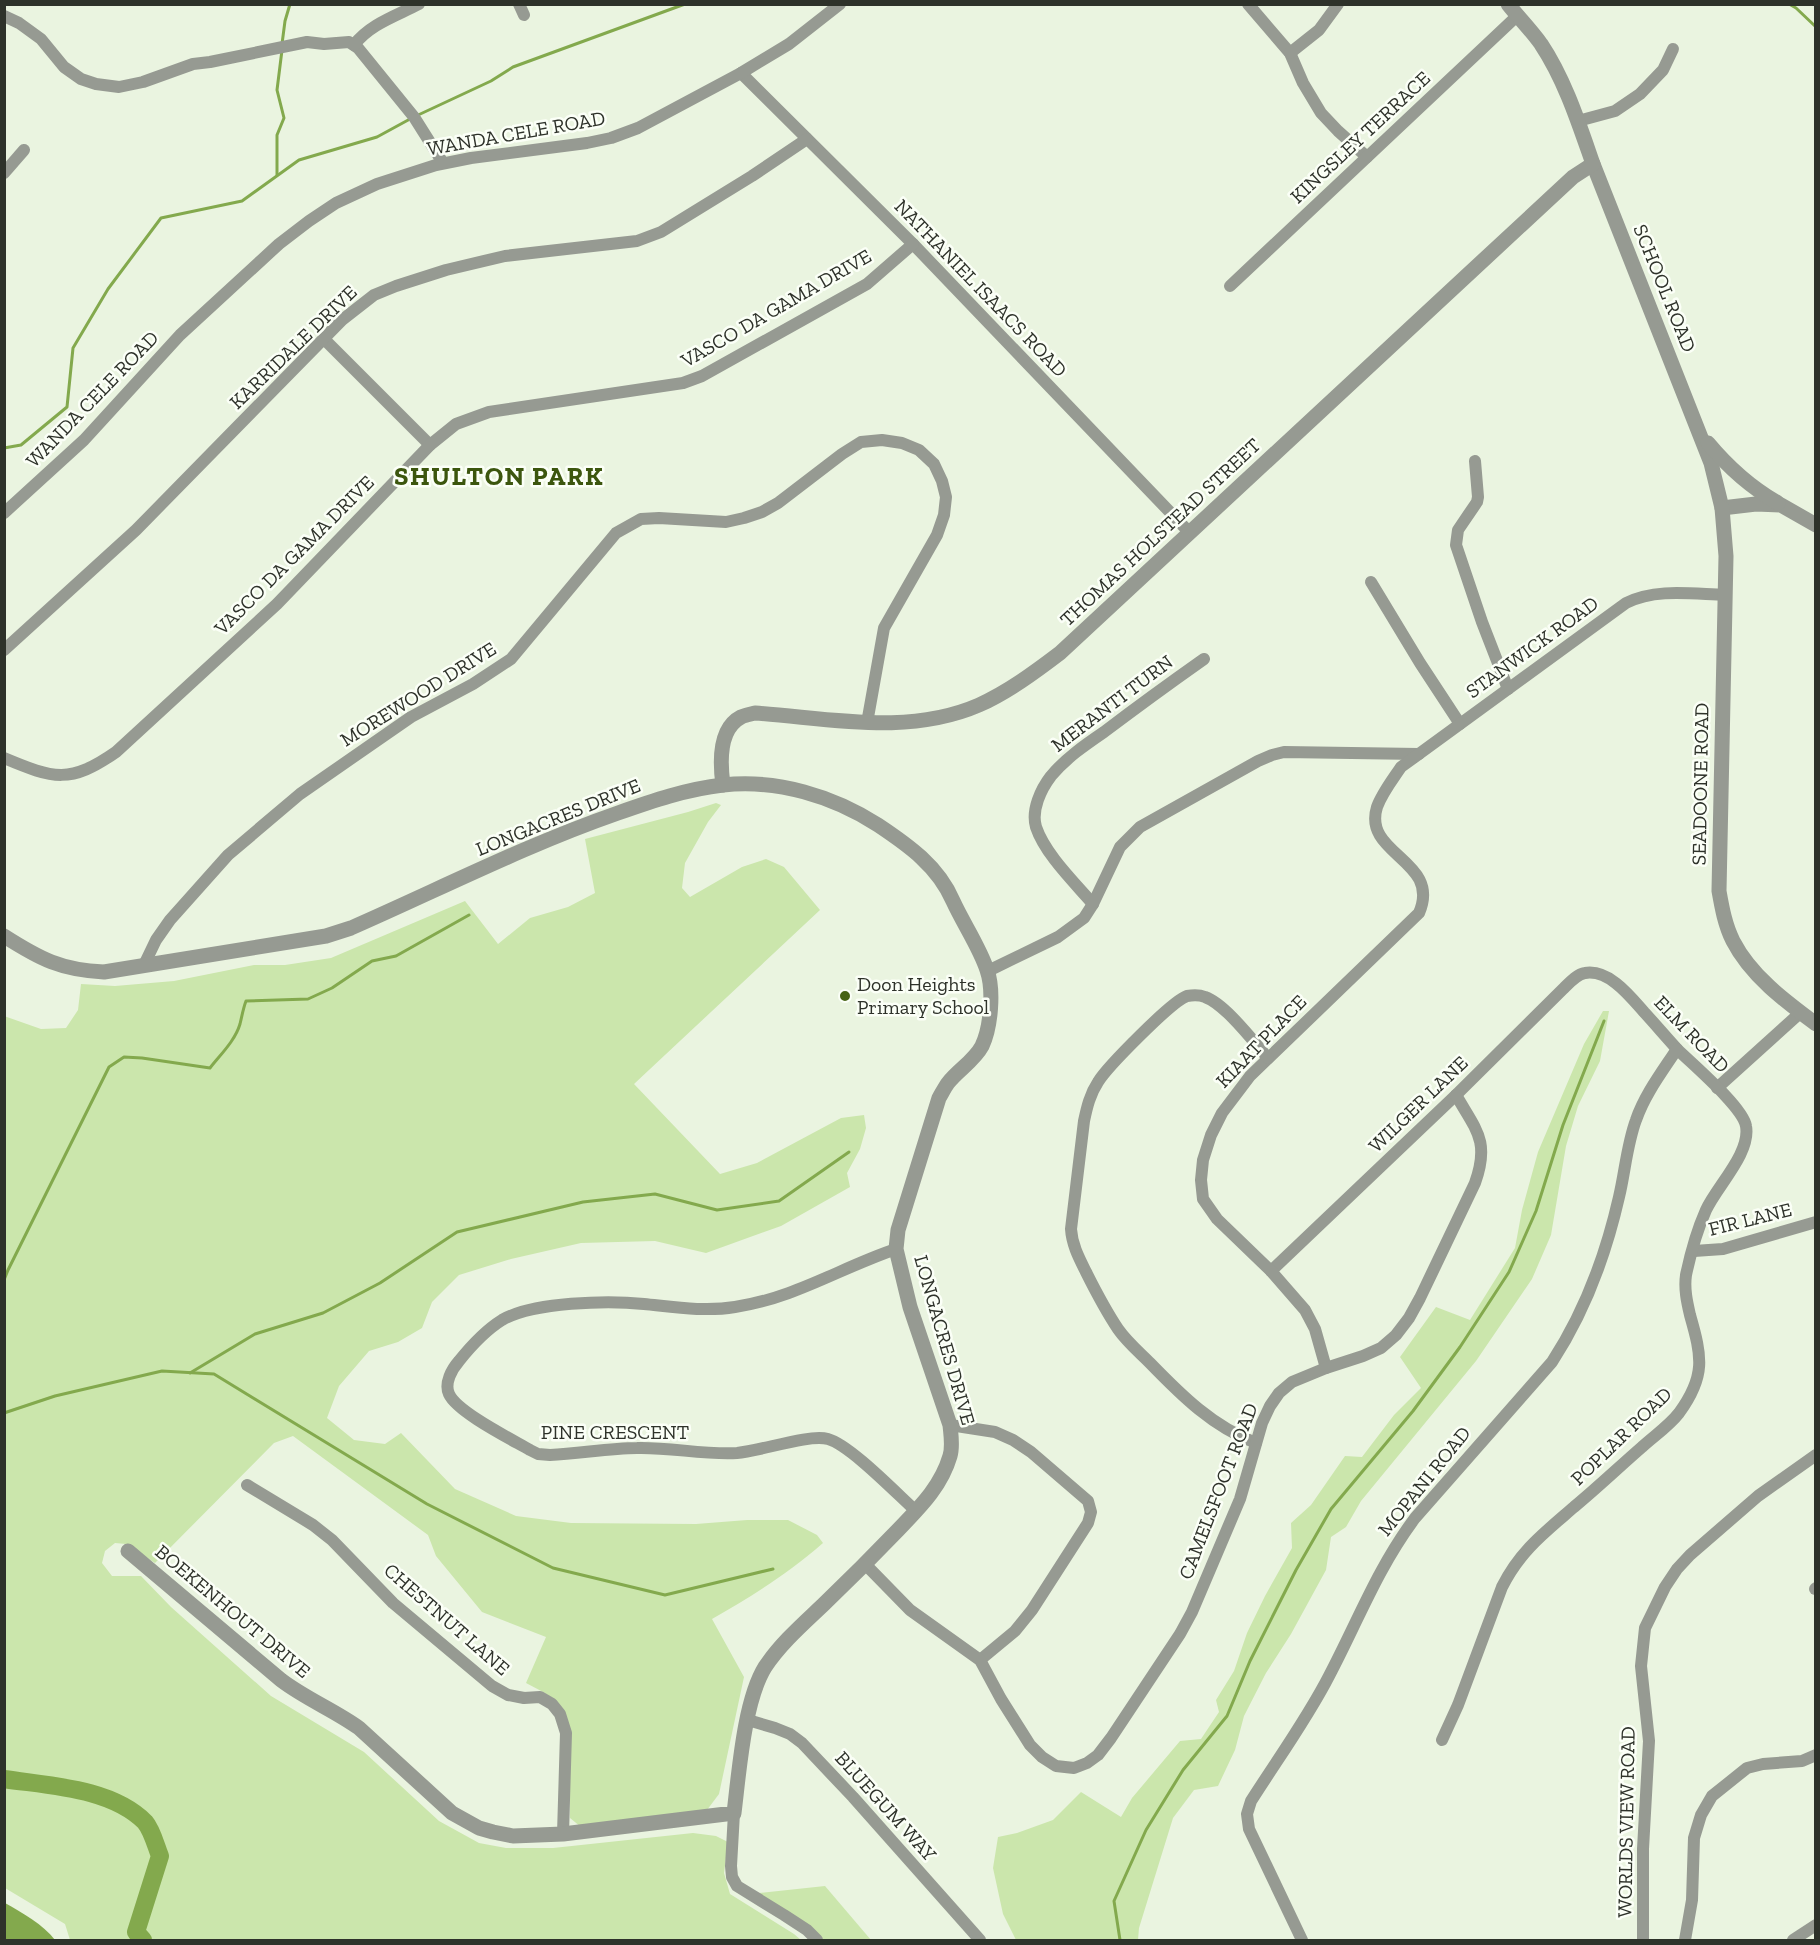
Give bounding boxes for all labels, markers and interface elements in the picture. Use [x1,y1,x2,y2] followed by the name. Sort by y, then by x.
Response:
[1285,66,1435,208] street label: KINGSLEY TERRACE
[425,105,607,161] street label: WANDA CELE ROAD
[890,194,1072,382] street label: NATHANIEL ISAACS ROAD
[1628,221,1702,355] street label: SCHOOL ROAD
[676,244,876,373] street label: VASCO DA GAMA DRIVE
[224,280,362,414] street label: KARRIDALE DRIVE
[21,326,163,472] street label: WANDA CELE ROAD
[1055,433,1265,631] street label: THOMAS HOLSTEAD STREET
[394,460,604,492] district label: SHULTON PARK
[208,470,379,641] street label: VASCO DA GAMA DRIVE
[1461,591,1603,703] street label: STANWICK ROAD
[336,636,500,752] street label: MOREWOOD DRIVE
[1046,649,1178,757] street label: MERANTI TURN
[1687,702,1713,866] street label: SEADOONE ROAD
[472,773,644,861] street label: LONGACRES DRIVE
[857,972,989,1019] place label: Doon Heights Primary School
[838,989,852,1003] marker: Doon Heights Primary School
[1211,989,1311,1093] street label: KIAAT PLACE
[1649,990,1735,1078] street label: ELM ROAD
[1363,1051,1473,1157] street label: WILGER LANE
[1706,1197,1794,1241] street label: FIR LANE
[909,1252,981,1428] street label: LONGACRES DRIVE
[1566,1382,1676,1490] street label: POPLAR ROAD
[1173,1399,1263,1583] street label: CAMELSFOOT ROAD
[541,1420,689,1444] street label: PINE CRESCENT
[1372,1421,1476,1541] street label: MOPANI ROAD
[151,1539,315,1683] street label: BOEKENHOUT DRIVE
[379,1558,515,1680] street label: CHESTNUT LANE
[1612,1726,1640,1918] street label: WORLDS VIEW ROAD
[830,1746,942,1866] street label: BLUEGUM WAY

